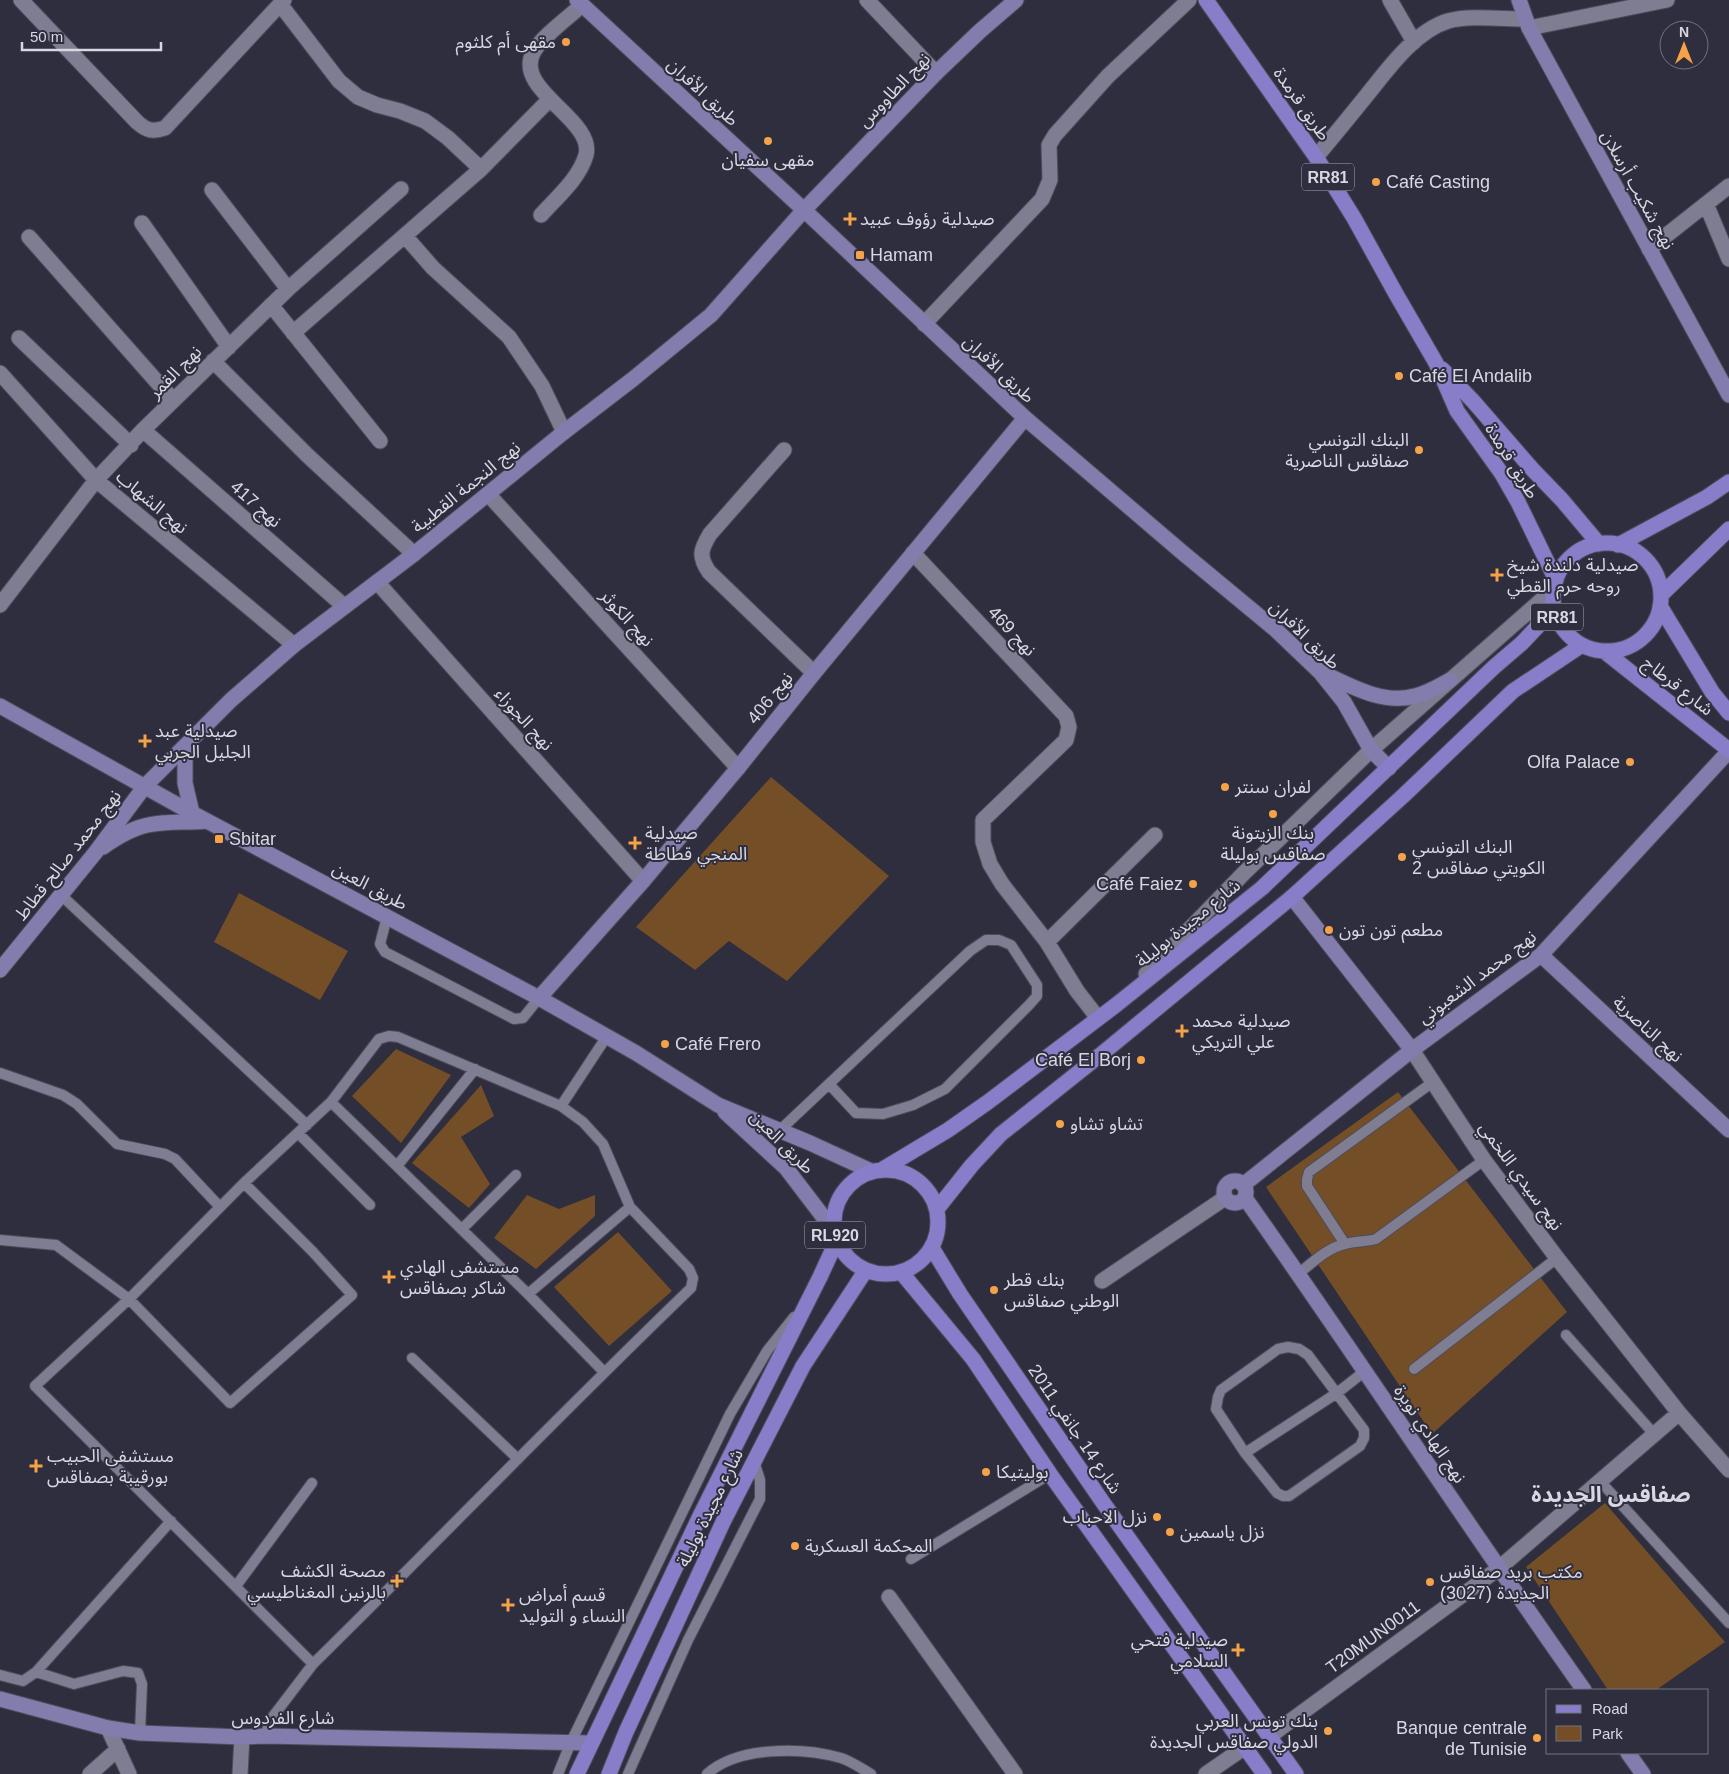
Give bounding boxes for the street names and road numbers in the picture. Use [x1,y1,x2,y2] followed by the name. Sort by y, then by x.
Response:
[854,49,937,133] street label: نهج الطاووس
[663,54,743,131] street label: طريق الأفران
[1269,64,1334,145] street label: طريق قرمدة
[1594,126,1680,254] street label: نهج شكيب أرسلان
[1302,163,1354,190] road number: RR81
[959,331,1039,408] street label: طريق الأفران
[144,342,208,405] street label: نهج القمر
[1480,420,1543,503] street label: طريق قرمدة
[408,437,526,539] street label: نهج النجمة القطبية
[110,466,192,540] street label: نهج الشهاب
[225,477,285,534] street label: نهج 417
[593,585,658,653] street label: نهج الكوثر
[1265,597,1344,674] street label: طريق الأفران
[982,602,1040,662] street label: نهج 469
[1531,604,1583,630] road number: RR81
[1636,652,1717,723] street label: شارع قرطاج
[743,668,799,730] street label: نهج 406
[488,684,557,756] street label: نهج الجوزاء
[11,786,127,926] street label: نهج محمد صالح قطاط
[329,858,411,915] street label: طريق العين
[1132,875,1247,974] street label: شارع مجيدة بوليلة
[1414,926,1542,1031] street label: نهج محمد الشعبوني
[1607,992,1687,1069] street label: نهج الناصرية
[745,1106,818,1179] street label: طريق العين
[1472,1118,1567,1236] street label: نهج سيدي اللخمي
[805,1222,865,1248] road number: RL920
[1021,1361,1126,1500] street label: شارع 14 جانفي 2011
[1387,1381,1470,1488] street label: نهج الهادي نويرة
[673,1446,751,1572] street label: شارع مجيدة بوليلة
[1322,1596,1424,1678] street label: T20MUN0011
[232,1708,334,1732] street label: شارع الفردوس

